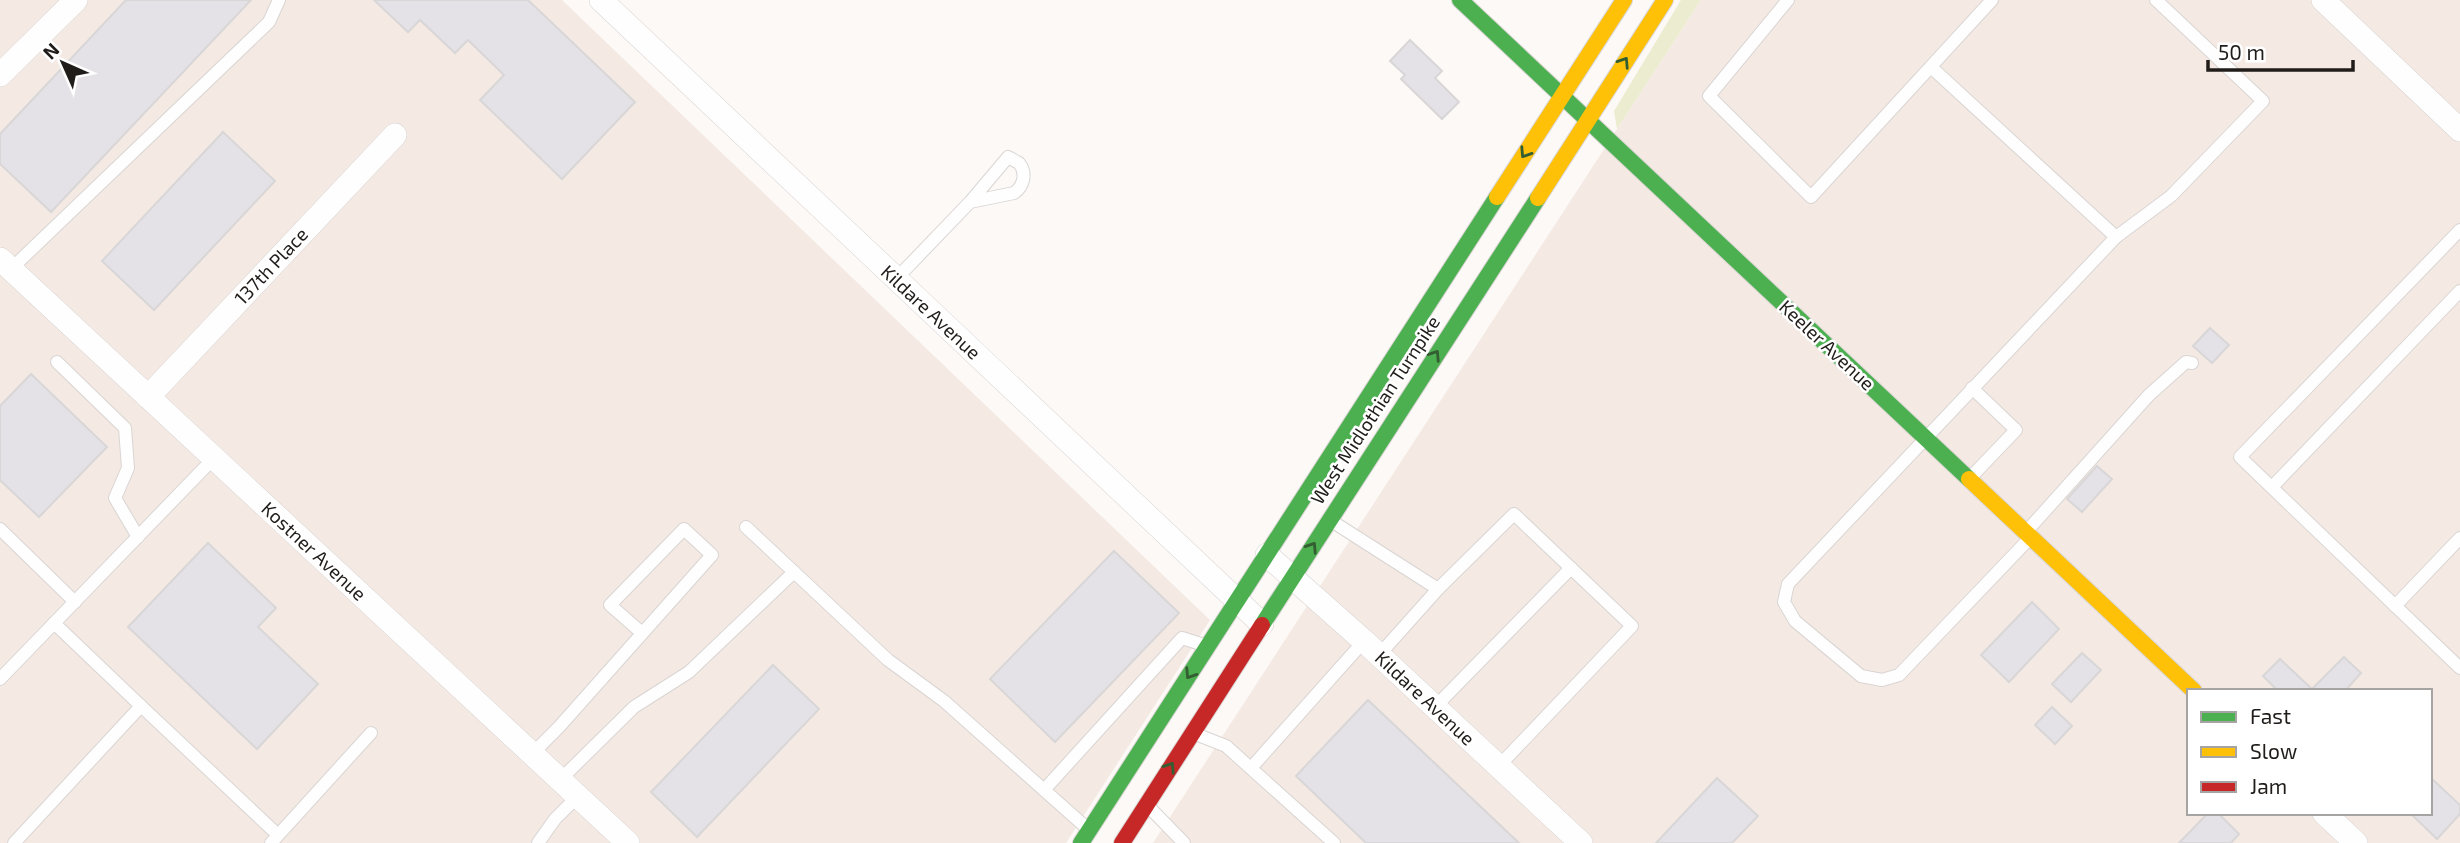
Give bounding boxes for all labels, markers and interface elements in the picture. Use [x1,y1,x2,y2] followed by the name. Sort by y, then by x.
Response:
[28,28,98,98] north arrow
[2208,28,2353,72] scale bar
[38,38,64,64] text: N
[2218,39,2265,64] text: 50 m
[1616,57,1629,70] one-way arrow
[1520,146,1533,159] one-way arrow
[229,222,312,309] street label: 137th Place
[877,260,986,364] street label: Kildare Avenue
[1775,295,1880,395] street label: Keeler Avenue
[1305,311,1444,508] street label: West Midlothian Turnpike
[1427,350,1440,363] one-way arrow
[257,496,371,605] street label: Kostner Avenue
[1304,541,1317,554] one-way arrow
[1371,646,1480,750] street label: Kildare Avenue
[1185,666,1198,679] one-way arrow
[2187,689,2432,815] legend
[2250,703,2291,728] text: Fast
[2250,738,2297,763] text: Slow
[1162,762,1175,775] one-way arrow
[2250,773,2287,798] text: Jam

